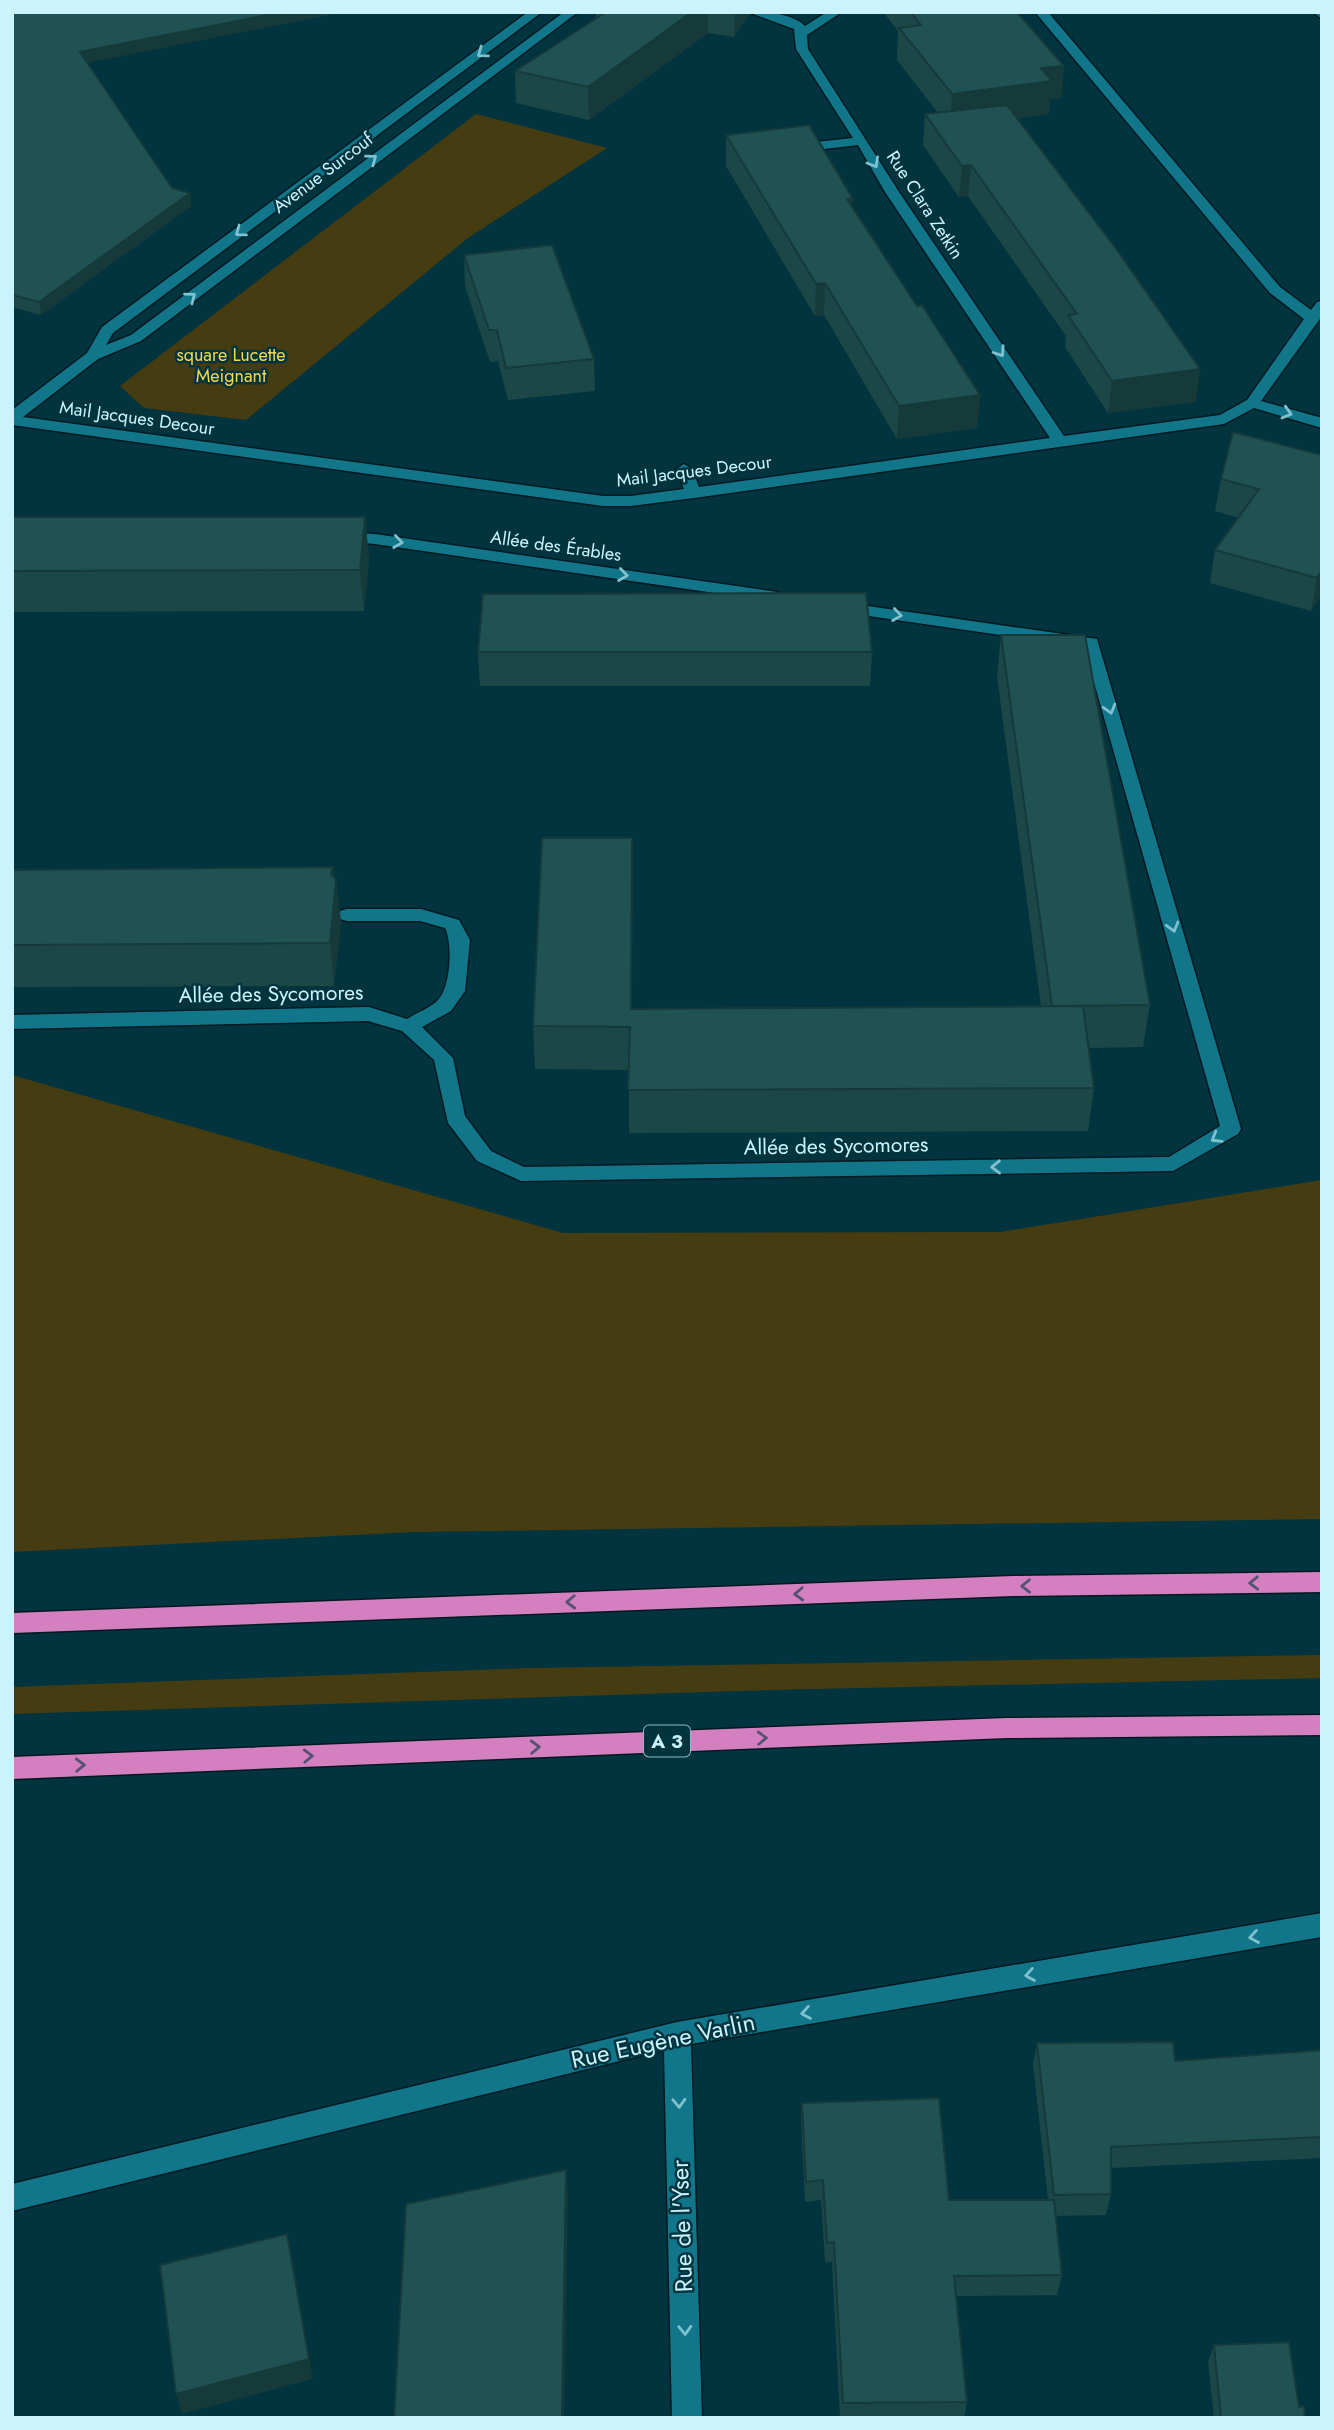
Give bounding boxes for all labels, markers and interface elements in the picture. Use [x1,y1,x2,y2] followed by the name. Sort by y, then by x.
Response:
[477,45,490,57] one-way arrow
[267,126,379,219] street label: Avenue Surcouf
[880,146,970,264] street label: Rue Clara Zetkin
[364,155,377,168] one-way arrow
[866,155,879,168] one-way arrow
[235,224,248,237] one-way arrow
[183,292,196,305] one-way arrow
[176,342,286,389] park label: square Lucette Meignant
[991,344,1004,357] one-way arrow
[58,394,217,442] street label: Mail Jacques Decour
[1280,405,1292,420] one-way arrow
[615,448,774,493] street label: Mail Jacques Decour
[489,524,623,568] street label: Allée des Érables
[392,534,404,549] one-way arrow
[618,567,629,582] one-way arrow
[891,607,903,622] one-way arrow
[1101,702,1116,714] one-way arrow
[1164,921,1179,933] one-way arrow
[178,977,364,1011] street label: Allée des Sycomores
[743,1129,929,1163] street label: Allée des Sycomores
[1210,1130,1223,1143] one-way arrow
[990,1159,1001,1174] one-way arrow
[1248,1575,1258,1591] one-way arrow
[1020,1578,1031,1594] one-way arrow
[793,1586,804,1601] one-way arrow
[566,1595,577,1610] one-way arrow
[644,1726,690,1756] road number: A 3
[757,1730,768,1745] one-way arrow
[530,1739,541,1754] one-way arrow
[303,1748,314,1763] one-way arrow
[75,1758,86,1773] one-way arrow
[1249,1929,1260,1944] one-way arrow
[1024,1967,1036,1982] one-way arrow
[568,2004,758,2077] street label: Rue Eugène Varlin
[800,2005,812,2020] one-way arrow
[671,2097,686,2108] one-way arrow
[662,2158,701,2293] street label: Rue de l'Yser
[677,2325,692,2336] one-way arrow

